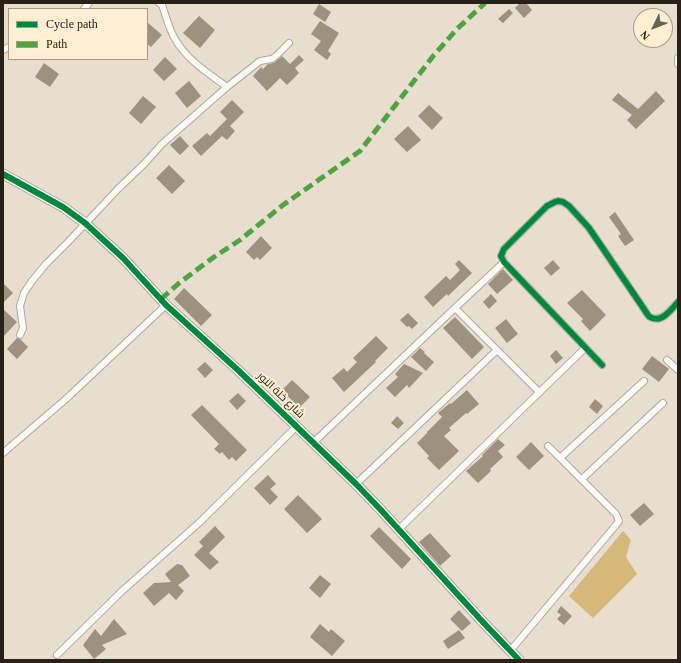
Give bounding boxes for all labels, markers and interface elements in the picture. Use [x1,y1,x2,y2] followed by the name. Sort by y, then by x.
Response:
[8,8,148,60] legend
[633,8,673,48] north arrow
[46,17,98,31] text: Cycle path
[638,29,652,43] text: N
[46,37,67,51] text: Path
[254,370,306,422] street label: شارع خلة النور

